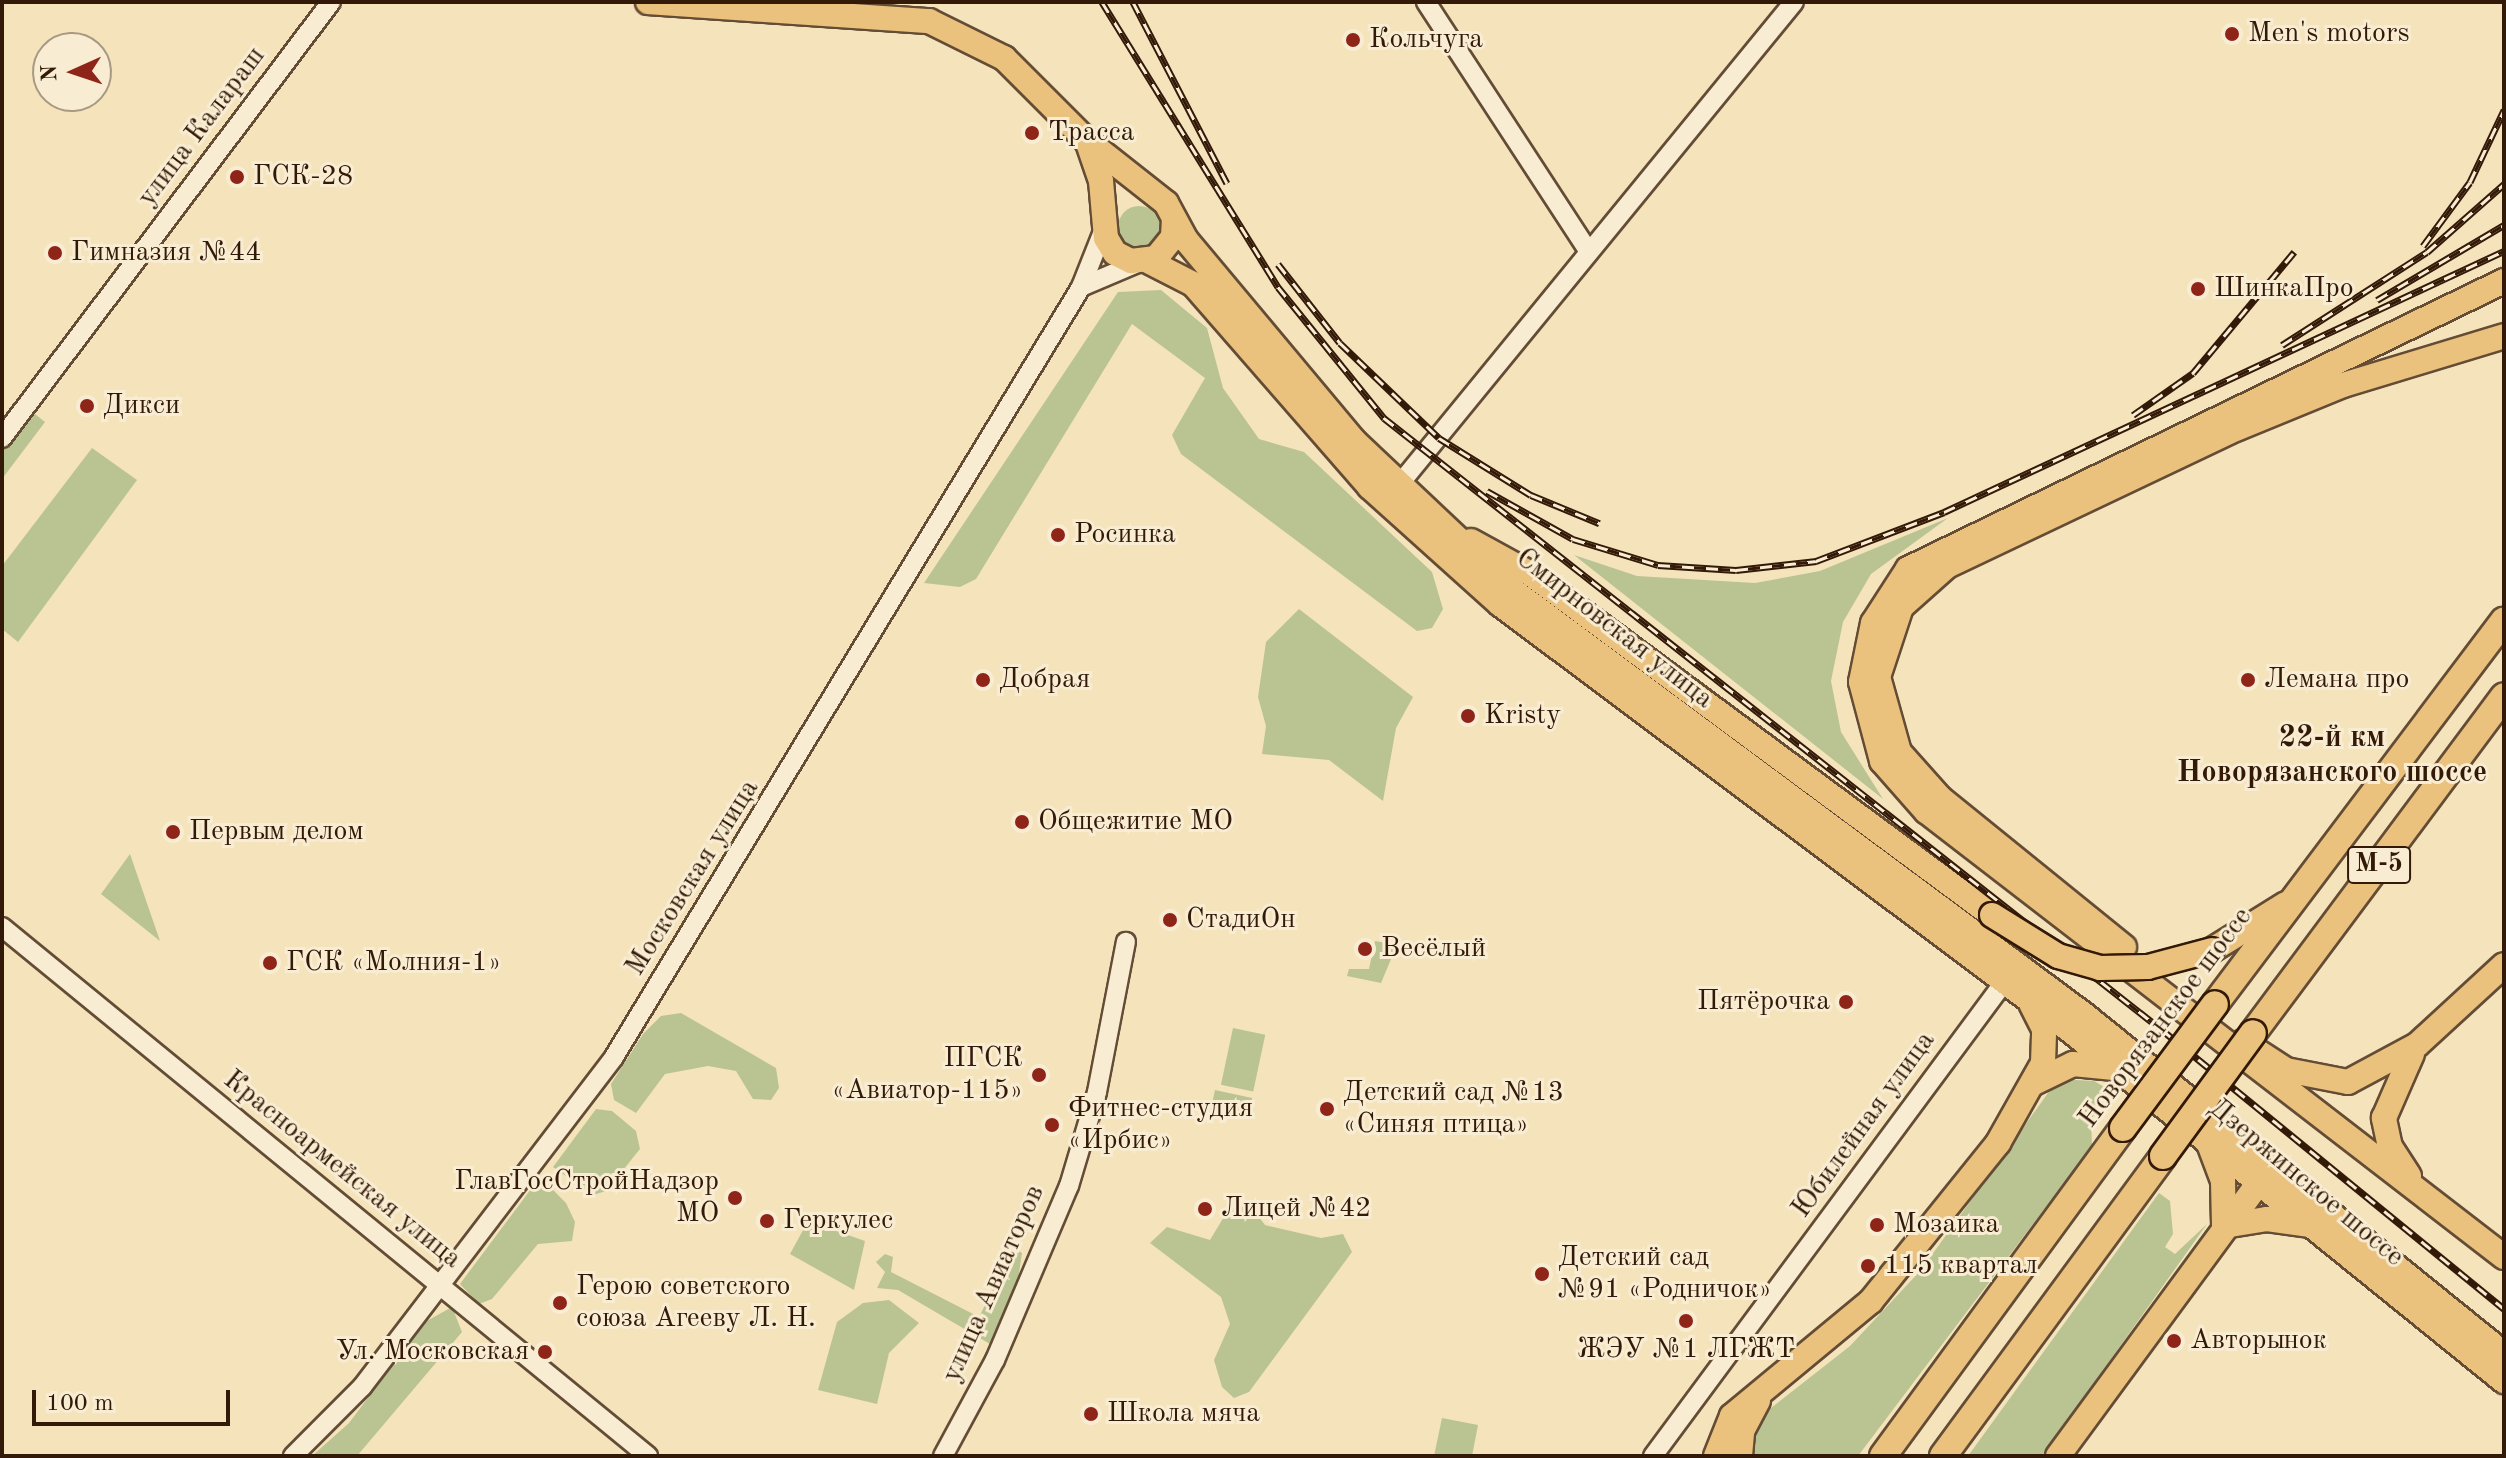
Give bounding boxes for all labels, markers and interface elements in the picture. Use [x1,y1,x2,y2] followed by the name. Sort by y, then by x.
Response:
[2248,17,2410,51] place label: Men's motors
[1369,23,1483,57] place label: Кольчуга
[2223,25,2241,43] marker: Men's motors
[1344,31,1362,49] marker: Кольчуга
[32,32,112,112] north arrow
[131,41,273,213] street label: улица Калараш
[39,64,61,82] text: N
[1048,116,1135,150] place label: Трасса
[1023,124,1041,142] marker: Трасса
[253,160,353,194] place label: ГСК-28
[228,168,246,186] marker: ГСК-28
[71,236,262,270] place label: Гимназия №44
[46,244,64,262] marker: Гимназия №44
[2214,272,2354,306] place label: ШинкаПро
[2189,280,2207,298] marker: ШинкаПро
[103,389,180,423] place label: Дикси
[78,397,96,415] marker: Дикси
[1074,518,1176,552] place label: Росинка
[1049,526,1067,544] marker: Росинка
[1509,541,1719,717] street label: Смирновская улица
[999,663,1090,697] place label: Добрая
[2264,663,2409,697] place label: Лемана про
[974,671,992,689] marker: Добрая
[2239,671,2257,689] marker: Лемана про
[1484,699,1561,733] place label: Kristy
[1459,707,1477,725] marker: Kristy
[2177,720,2487,790] district label: 22-й км Новорязанского шоссе
[619,774,767,982] street label: Московская улица
[1038,805,1233,839] place label: Общежитие МО
[1013,813,1031,831] marker: Общежитие МО
[189,815,364,849] place label: Первым делом
[164,823,182,841] marker: Первым делом
[2347,843,2411,887] road number: М-5
[2072,901,2260,1135] street label: Новорязанское шоссе
[1186,903,1296,937] place label: СтадиОн
[1161,911,1179,929] marker: СтадиОн
[1381,932,1486,966] place label: Весёлый
[1356,940,1374,958] marker: Весёлый
[286,946,501,980] place label: ГСК «Молния-1»
[261,954,279,972] marker: ГСК «Молния-1»
[1697,985,1830,1019] place label: Пятёрочка
[1837,993,1855,1011] marker: Пятёрочка
[1785,1025,1943,1225] street label: Юбилейная улица
[832,1042,1023,1108] place label: ПГСК «Авиатор-115»
[216,1064,468,1276] street label: Красноармейская улица
[1030,1066,1048,1084] marker: ПГСК «Авиатор-115»
[1343,1076,1564,1142] place label: Детский сад №13 «Синяя птица»
[1068,1092,1253,1158] place label: Фитнес-студия «Ирбис»
[2202,1092,2410,1274] street label: Дзержинское шоссе
[1318,1100,1336,1118] marker: Детский сад №13 «Синяя птица»
[1043,1116,1061,1134] marker: Фитнес-студия «Ирбис»
[454,1165,719,1231] place label: ГлавГосСтройНадзор МО
[936,1180,1052,1388] street label: улица Авиаторов
[726,1189,744,1207] marker: ГлавГосСтройНадзор МО
[1221,1192,1371,1226] place label: Лицей №42
[1196,1200,1214,1218] marker: Лицей №42
[783,1204,893,1238] place label: Геркулес
[1893,1208,1999,1242] place label: Мозаика
[758,1212,776,1230] marker: Геркулес
[1868,1216,1886,1234] marker: Мозаика
[1558,1241,1772,1307] place label: Детский сад №91 «Родничок»
[1884,1249,2038,1283] place label: 115 квартал
[1859,1257,1877,1275] marker: 115 квартал
[1533,1265,1551,1283] marker: Детский сад №91 «Родничок»
[576,1270,816,1336] place label: Герою советского союза Агееву Л. Н.
[551,1294,569,1312] marker: Герою советского союза Агееву Л. Н.
[1677,1312,1695,1330] marker: ЖЭУ №1 ЛГЖТ
[2190,1324,2327,1358] place label: Авторынок
[2165,1332,2183,1350] marker: Авторынок
[1577,1333,1795,1367] place label: ЖЭУ №1 ЛГЖТ
[336,1335,529,1369] place label: Ул. Московская
[536,1343,554,1361] marker: Ул. Московская
[36,1374,234,1424] scale bar
[46,1392,114,1416] text: 100 m
[1107,1397,1260,1431] place label: Школа мяча
[1082,1405,1100,1423] marker: Школа мяча

